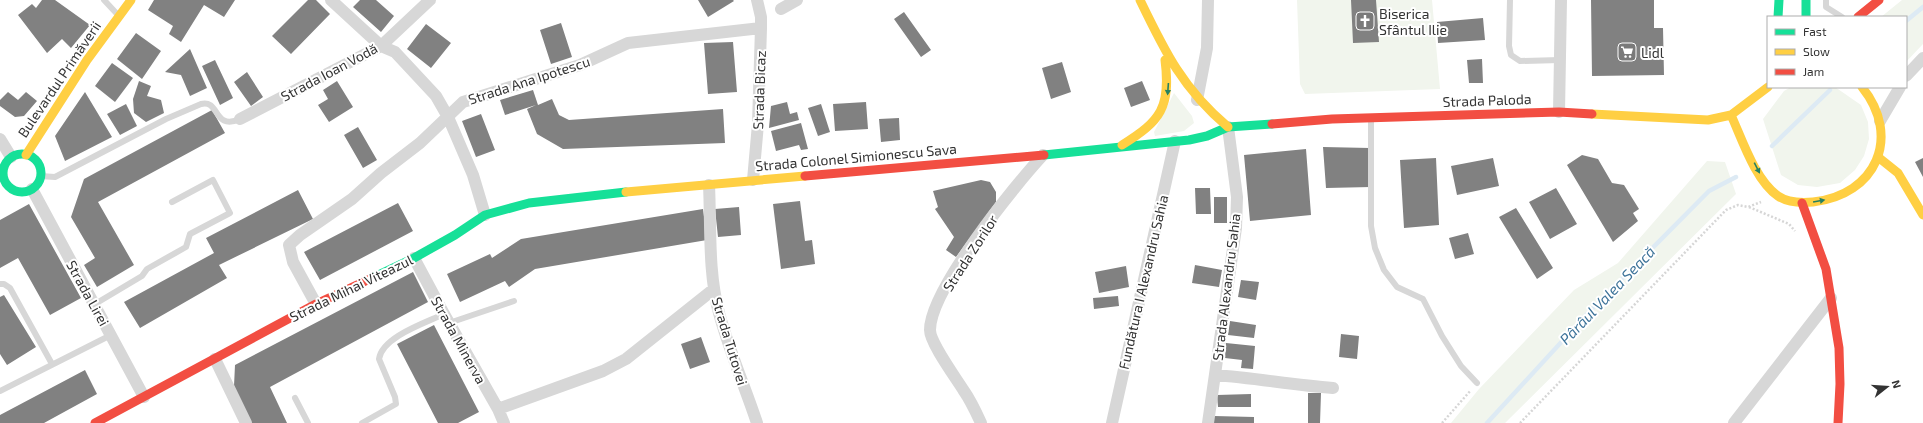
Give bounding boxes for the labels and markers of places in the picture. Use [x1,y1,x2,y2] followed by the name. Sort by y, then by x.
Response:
[1379,5,1447,38] place label: Biserica Sfântul Ilie
[1354,10,1376,32] church icon: Biserica Sfântul Ilie
[1616,41,1638,63] supermarket icon: Lidl
[1641,44,1665,61] place label: Lidl

